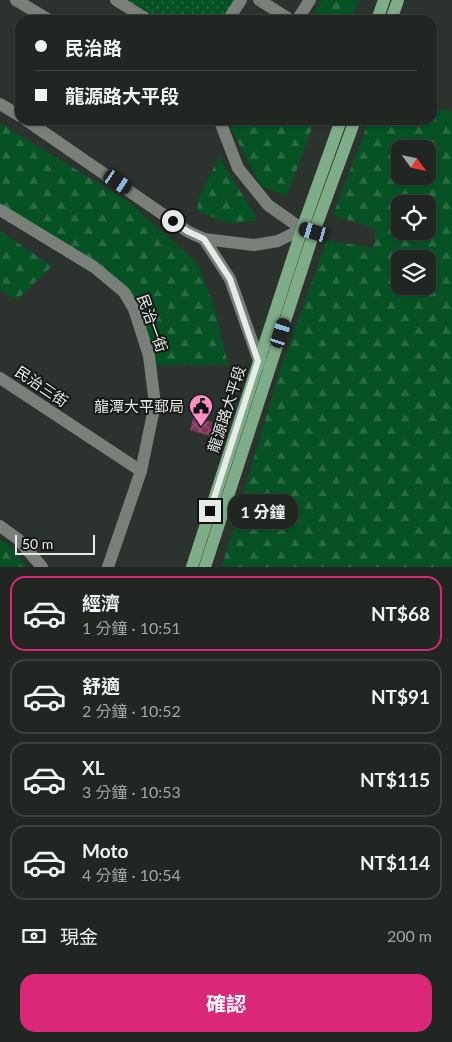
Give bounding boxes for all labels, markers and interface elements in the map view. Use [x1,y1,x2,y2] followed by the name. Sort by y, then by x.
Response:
[65,36,122,59] text: 民治路
[65,84,179,107] text: 龍源路大平段
[391,140,436,185] north arrow
[391,140,436,295] map controls
[101,167,134,197] car
[391,195,436,240] button: locate
[162,210,184,232] route start
[297,221,330,243] car
[391,250,436,295] button: layers
[134,292,172,354] street label: 民治一街
[269,316,292,350] car
[12,362,72,410] street label: 民治三街
[204,363,248,455] street label: 龍源路大平段
[188,393,214,427] public building icon: 龍潭大平郵局
[94,397,184,415] place label: 龍潭大平郵局
[228,494,298,528] callout: 1 分鐘
[199,500,221,522] route end
[240,502,286,521] text: 1 分鐘
[15,532,95,555] scale bar
[22,535,53,552] text: 50 m
[22,591,67,636] icon: car
[82,591,120,614] text: 經濟
[371,602,430,625] text: NT$68
[82,618,181,637] text: 1 分鐘 · 10:51
[22,674,67,719] icon: car
[82,674,120,697] text: 舒適
[371,685,430,708] text: NT$91
[82,701,181,720] text: 2 分鐘 · 10:52
[82,756,105,779] text: XL
[22,757,67,802] icon: car
[360,768,430,791] text: NT$115
[82,782,181,801] text: 3 分鐘 · 10:53
[82,839,128,862] text: Moto
[22,840,67,885] icon: car
[360,851,430,874] text: NT$114
[82,865,181,884] text: 4 分鐘 · 10:54
[20,922,48,950] icon: cash
[60,925,98,948] text: 現金
[387,926,432,945] text: 200 m
[20,974,432,1032] button: 確認

